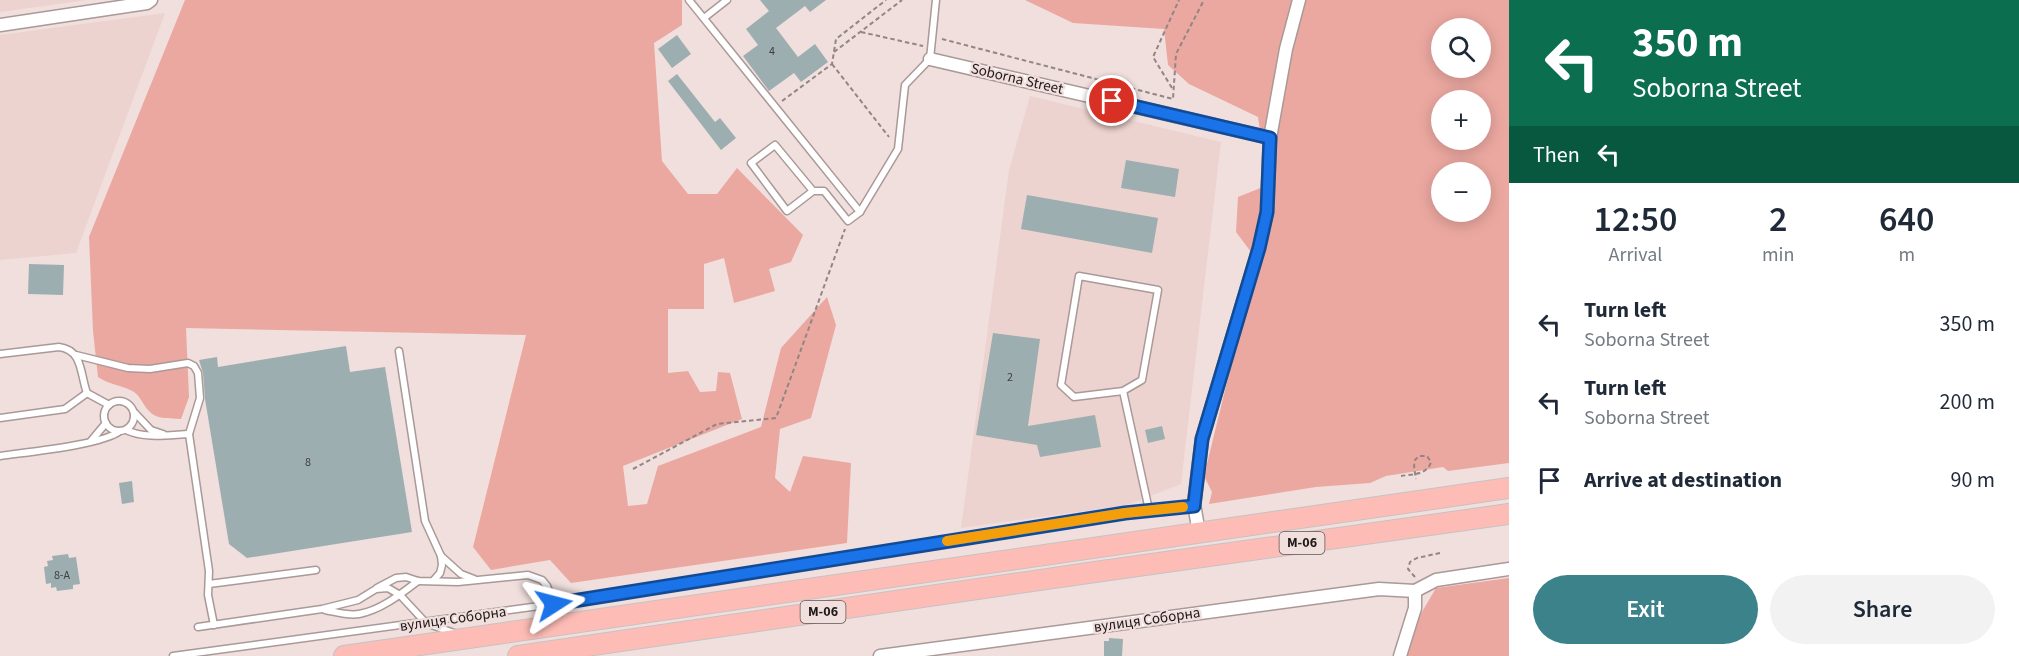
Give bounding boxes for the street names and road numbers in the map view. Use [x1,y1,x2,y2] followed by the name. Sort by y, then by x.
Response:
[969,58,1065,100] street label: Soborna Street
[1280,532,1324,554] road number: М-06
[398,601,508,637] street label: вулиця Соборна
[800,601,846,623] road number: М-06
[1092,602,1202,638] street label: вулиця Соборна

